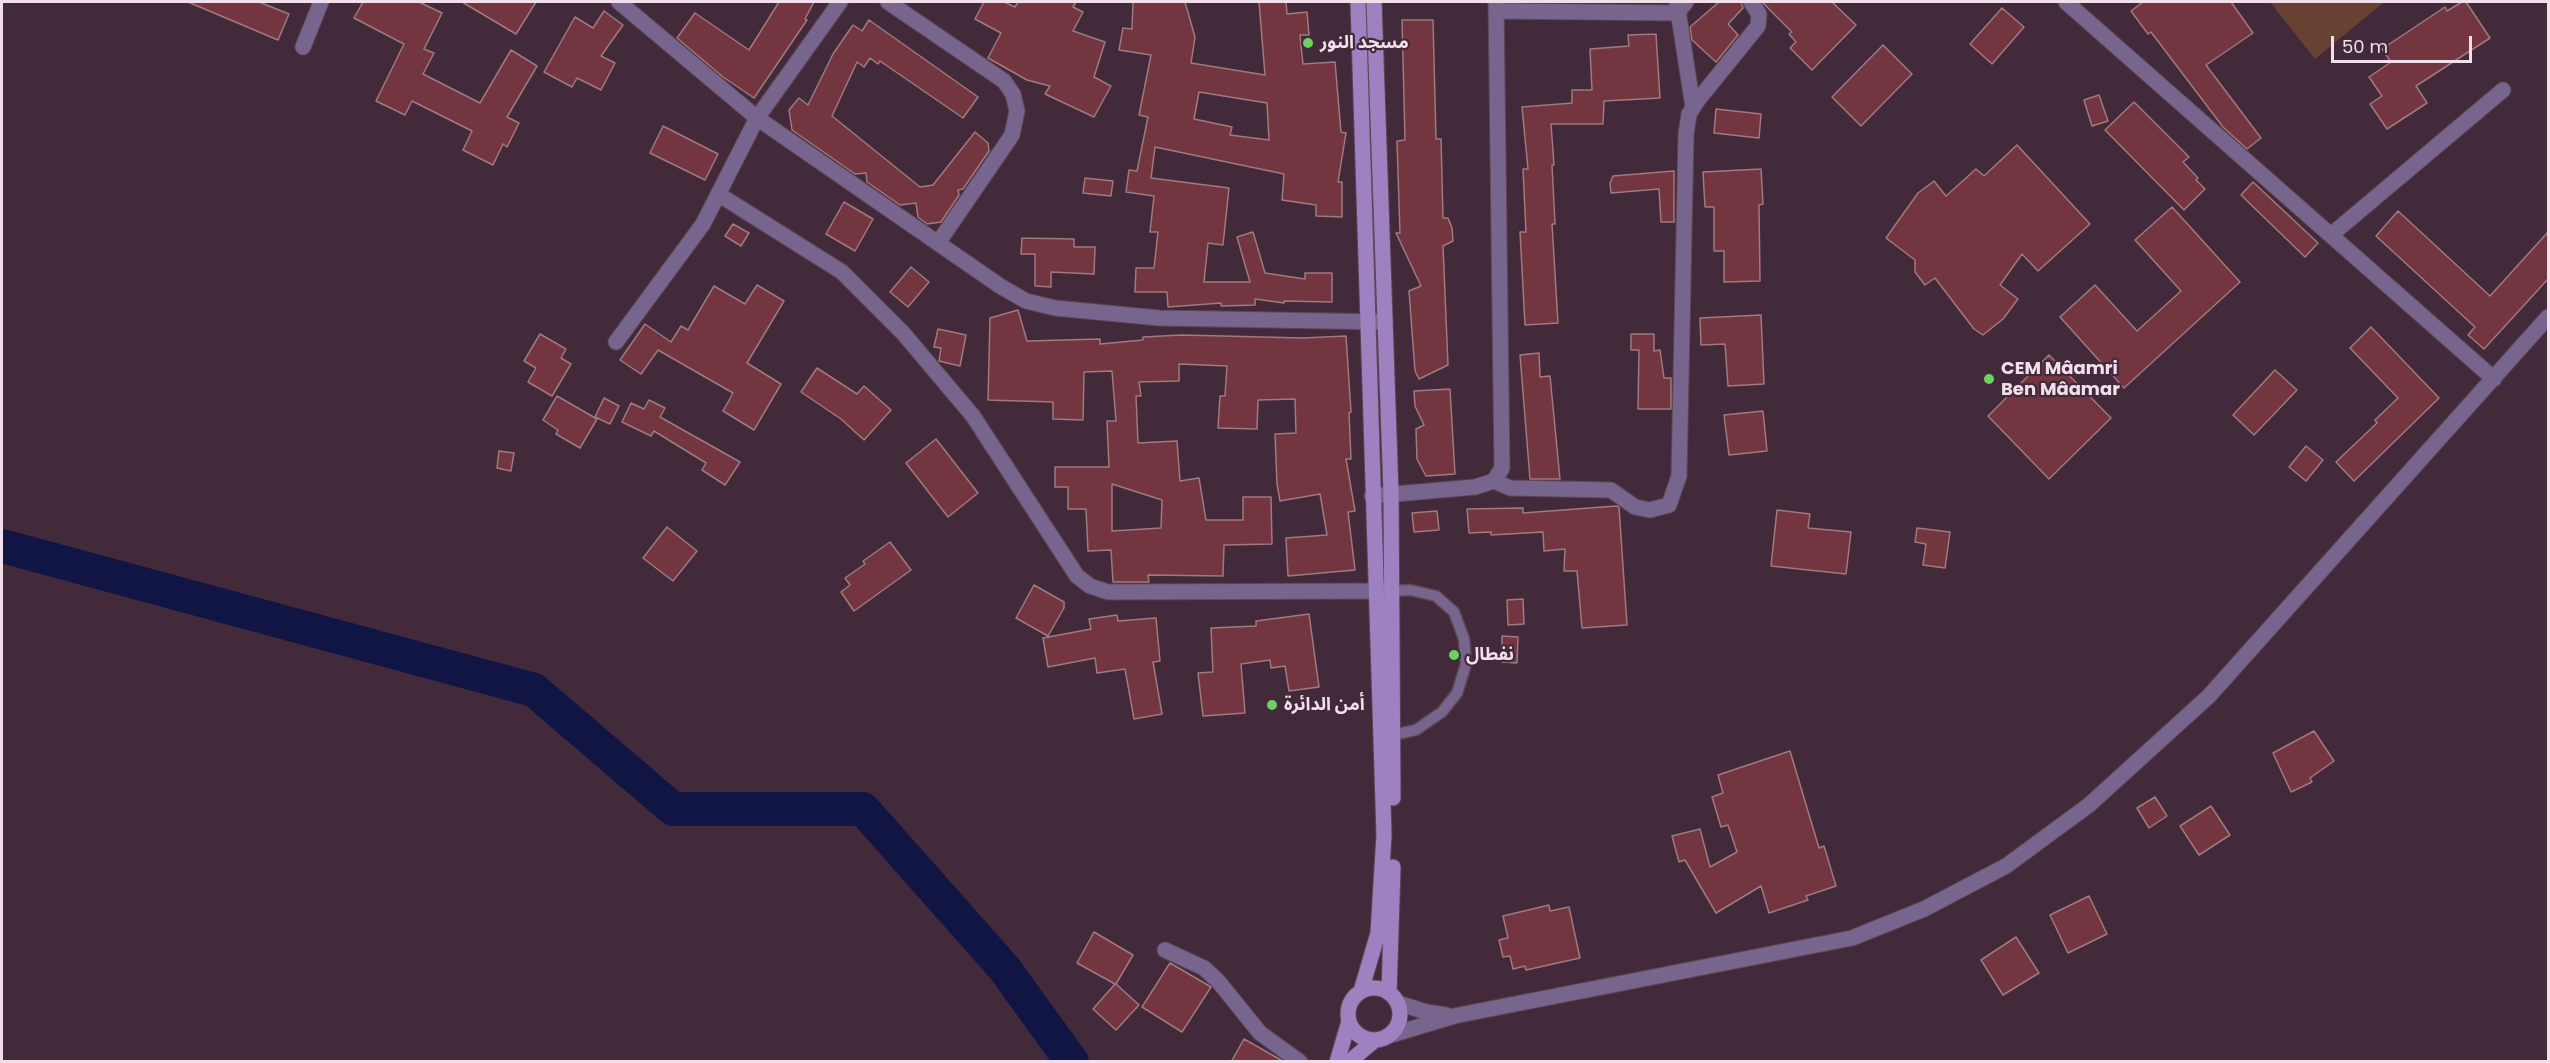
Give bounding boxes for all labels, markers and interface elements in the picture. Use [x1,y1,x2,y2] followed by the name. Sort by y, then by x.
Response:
[2334,24,2475,62] scale bar
[1320,32,1409,54] place label: مسجد النور
[2342,34,2388,59] text: 50 m
[1301,36,1315,50] marker: مسجد النور
[2001,358,2120,400] place label: CEM Mâamri Ben Mâamar
[1982,372,1996,386] marker: CEM Mâamri Ben Mâamar
[1466,644,1514,666] place label: نفطال
[1447,648,1461,662] marker: نفطال
[1284,694,1365,716] place label: أمن الدائرة
[1265,698,1279,712] marker: أمن الدائرة

